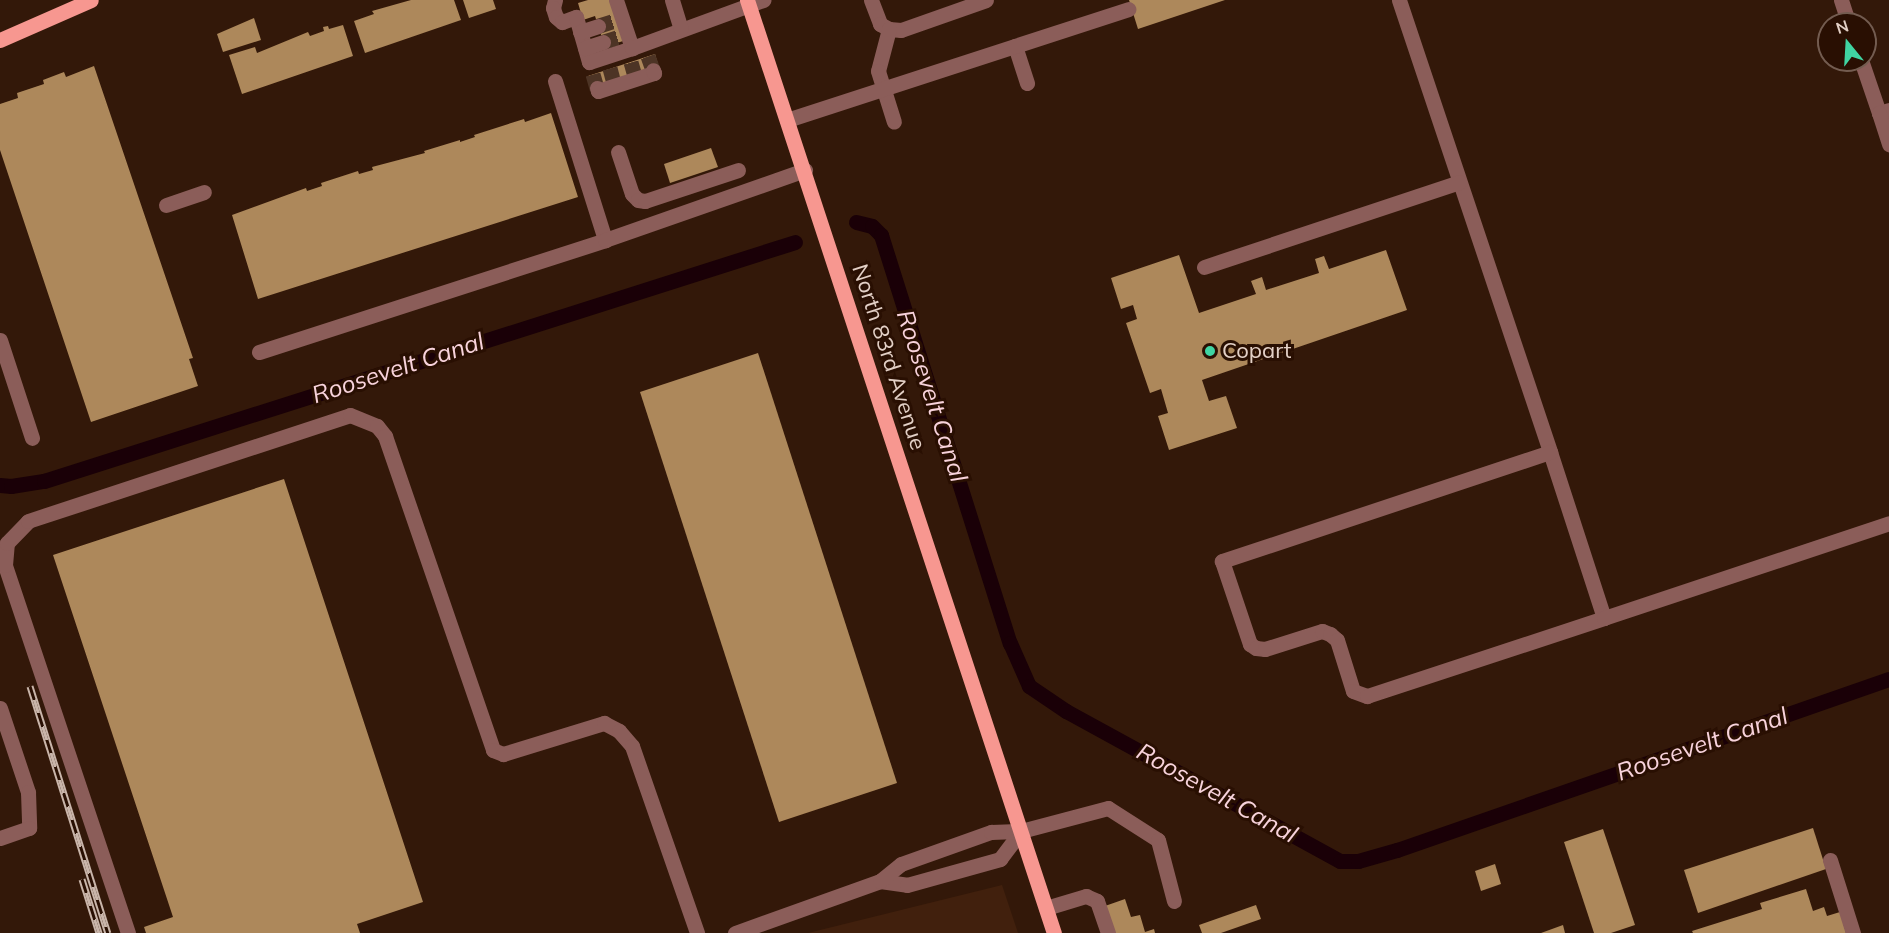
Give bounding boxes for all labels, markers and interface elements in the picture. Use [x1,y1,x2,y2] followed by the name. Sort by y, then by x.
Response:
[1817,12,1877,72] north arrow
[1833,15,1851,38] text: N
[847,261,931,453] street label: North 83rd Avenue
[891,306,973,486] water label: Roosevelt Canal
[308,327,488,409] water label: Roosevelt Canal
[1222,338,1292,364] place label: Copart
[1203,344,1217,358] marker: Copart
[1613,701,1791,787] water label: Roosevelt Canal
[1132,737,1302,849] water label: Roosevelt Canal

